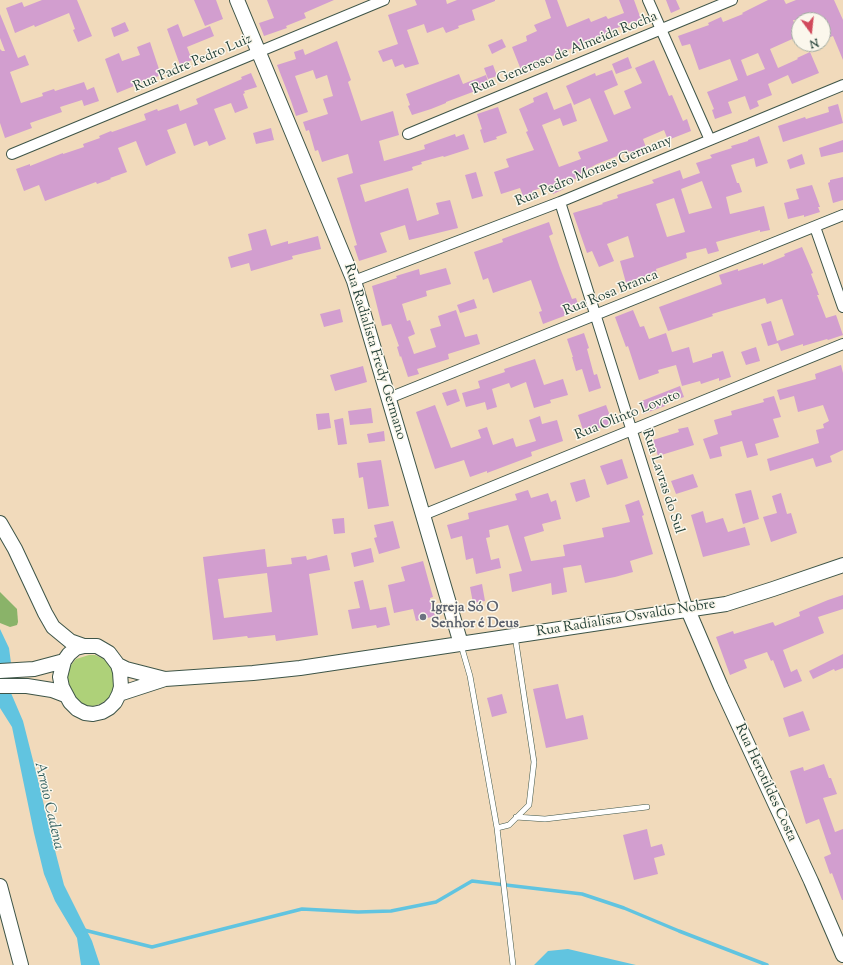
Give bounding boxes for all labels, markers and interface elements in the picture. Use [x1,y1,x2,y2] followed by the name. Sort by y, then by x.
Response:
[470,9,660,99] street label: Rua Generoso de Almeida Rocha
[791,12,831,52] north arrow
[131,31,255,97] street label: Rua Padre Pedro Luiz
[808,34,820,51] text: N
[513,133,675,211] street label: Rua Pedro Moraes Germany
[339,262,409,442] street label: Rua Radialista Fredy Germano
[561,267,661,321] street label: Rua Rosa Branca
[573,387,683,445] street label: Rua Olinto Lovato
[637,428,687,536] street label: Rua Lavras do Sul
[535,597,717,641] street label: Rua Radialista Osvaldo Nobre
[431,601,519,634] place label: Igreja Só O Senhor é Deus
[418,612,428,622] marker: Igreja Só O Senhor é Deus
[730,721,800,845] street label: Rua Herotildes Costa
[29,761,67,851] water label: Arroio Cadena

